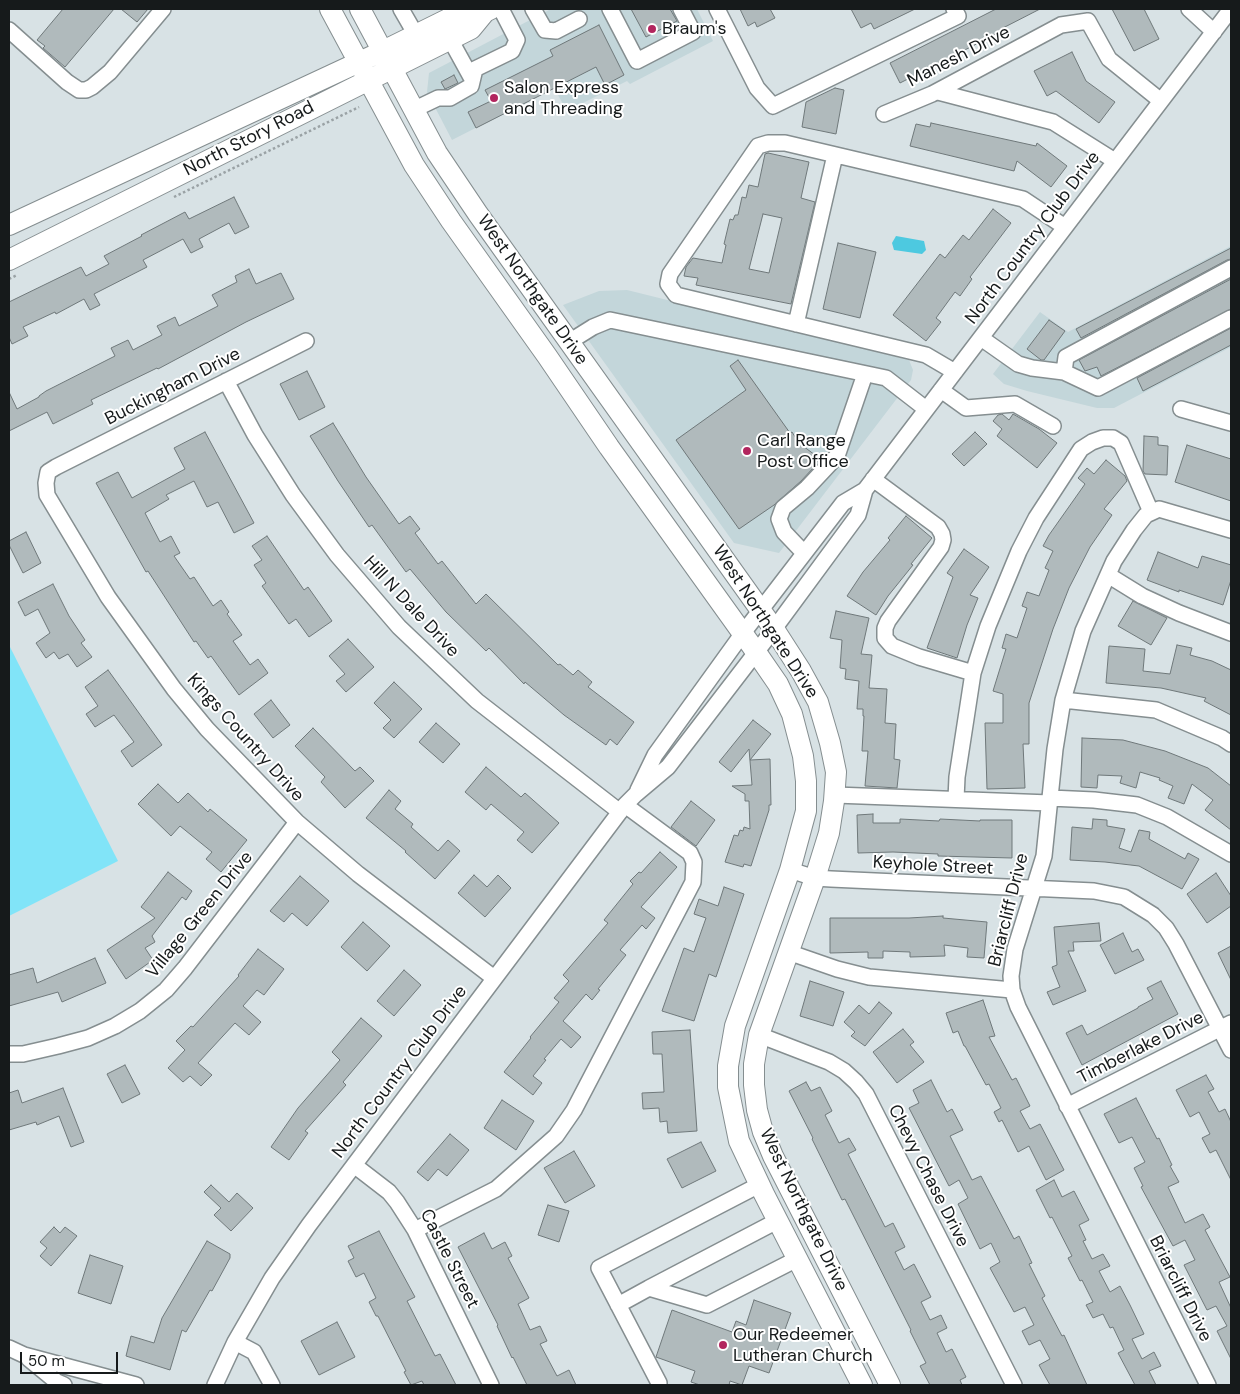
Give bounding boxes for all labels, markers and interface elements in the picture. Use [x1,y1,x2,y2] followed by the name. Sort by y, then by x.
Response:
[662,18,727,40] place label: Braum's
[904,22,1014,92] street label: Manesh Drive
[646,23,658,35] marker: Braum's
[504,77,623,120] place label: Salon Express and Threading
[488,92,500,104] marker: Salon Express and Threading
[180,97,318,181] street label: North Story Road
[961,147,1105,329] street label: North Country Club Drive
[472,211,592,369] street label: West Northgate Drive
[102,344,244,430] street label: Buckingham Drive
[757,430,849,472] place label: Carl Range Post Office
[741,445,753,457] marker: Carl Range Post Office
[707,541,823,703] street label: West Northgate Drive
[359,552,463,662] street label: Hill N Dale Drive
[182,670,308,806] street label: Kings Country Drive
[142,847,258,983] street label: Village Green Drive
[984,851,1034,969] street label: Briarcliff Drive
[872,852,994,880] street label: Keyhole Street
[328,981,472,1163] street label: North Country Club Drive
[1074,1007,1208,1089] street label: Timberlake Drive
[883,1101,973,1251] street label: Chevy Chase Drive
[754,1125,852,1295] street label: West Northgate Drive
[415,1206,483,1312] street label: Castle Street
[1144,1232,1216,1346] street label: Briarcliff Drive
[733,1324,873,1366] place label: Our Redeemer Lutheran Church
[717,1339,729,1351] marker: Our Redeemer Lutheran Church
[22,1342,120,1374] scale bar
[28,1351,65,1371] text: 50 m

